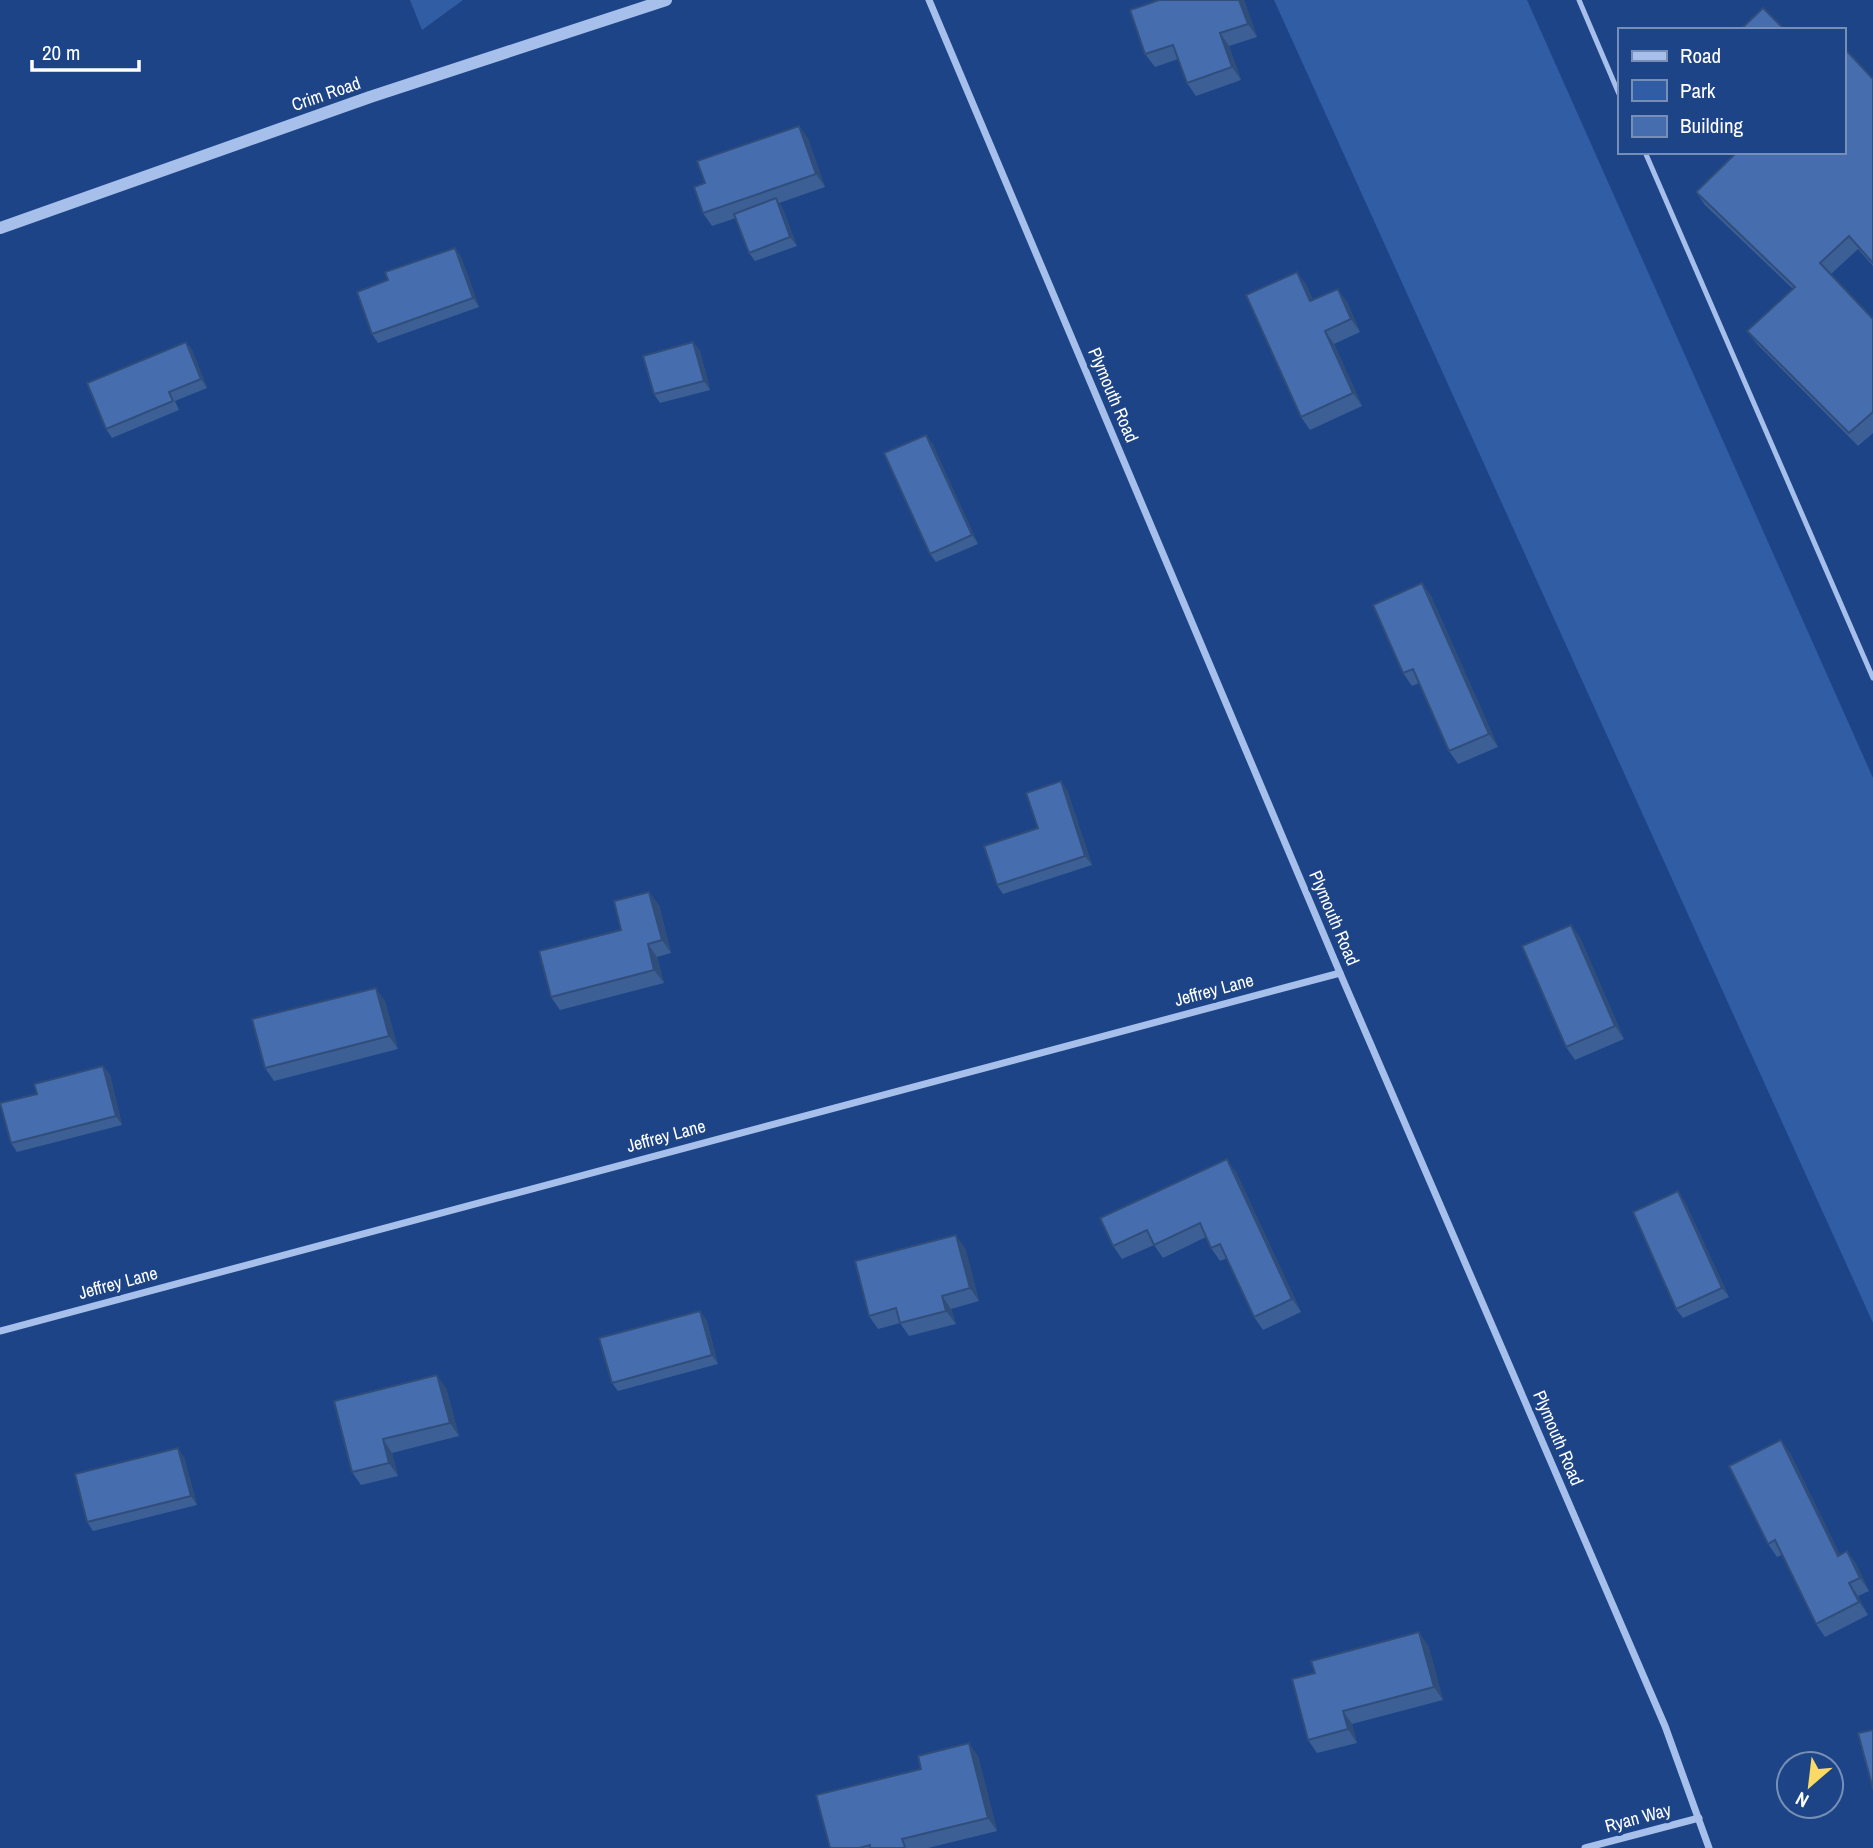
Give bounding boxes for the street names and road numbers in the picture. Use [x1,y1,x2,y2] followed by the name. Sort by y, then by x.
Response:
[288,70,364,117] street label: Crim Road
[1082,343,1145,446] street label: Plymouth Road
[1303,866,1366,969] street label: Plymouth Road
[1172,967,1256,1012] street label: Jeffrey Lane
[624,1113,708,1158] street label: Jeffrey Lane
[76,1260,160,1305] street label: Jeffrey Lane
[1527,1386,1590,1489] street label: Plymouth Road
[1602,1797,1674,1838] street label: Ryan Way

